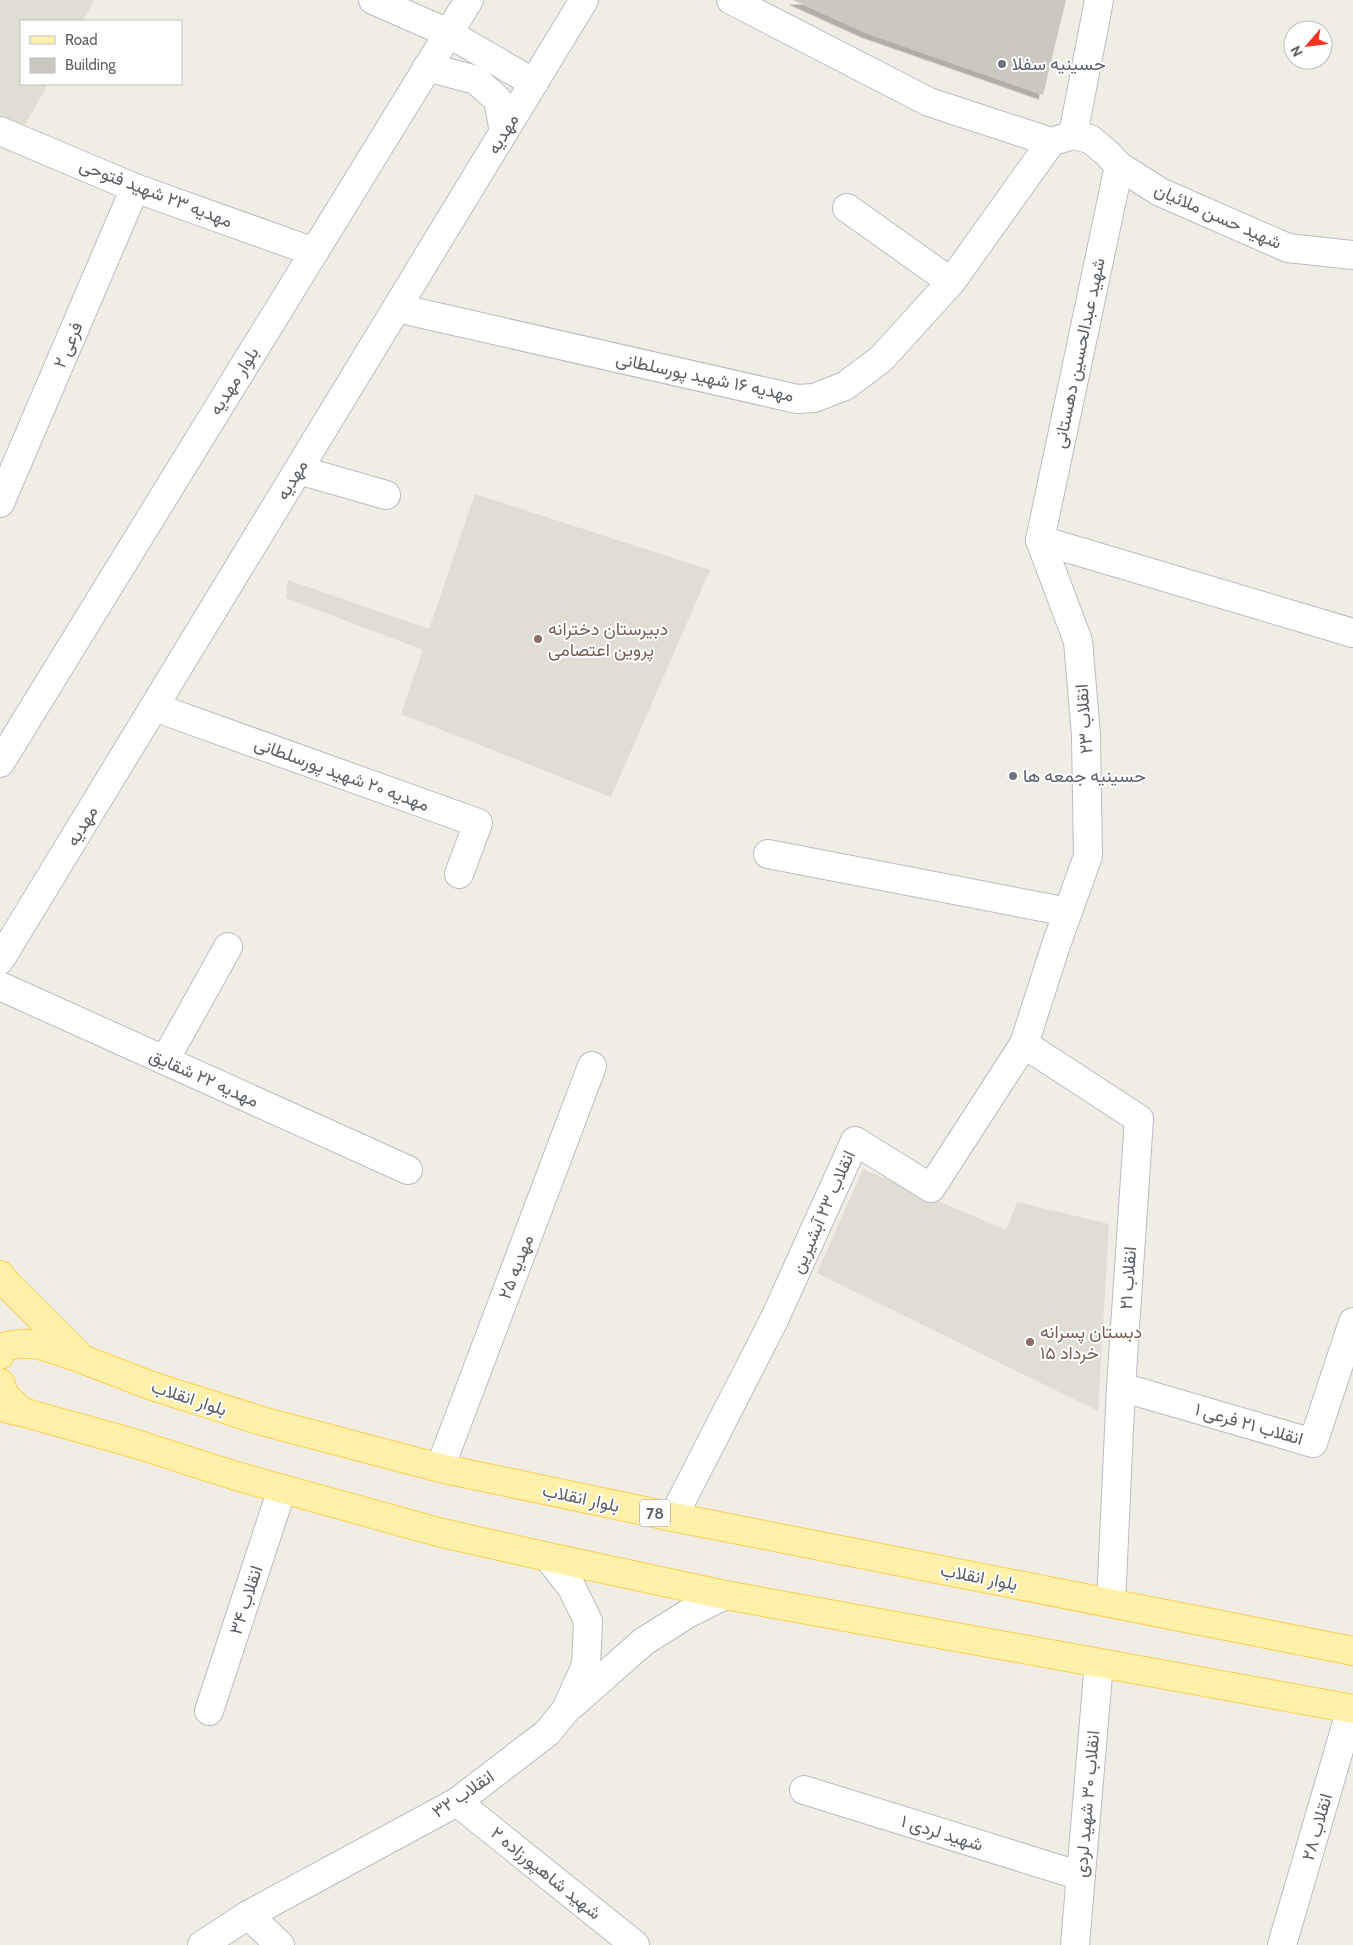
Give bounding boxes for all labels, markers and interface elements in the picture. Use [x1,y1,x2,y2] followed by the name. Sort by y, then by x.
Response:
[20,20,182,85] legend
[1283,20,1333,70] north arrow
[65,31,98,49] text: Road
[1286,43,1307,60] text: N
[1012,53,1106,75] place label: حسینیه سفلا
[65,56,116,74] text: Building
[996,58,1008,70] marker: حسینیه سفلا
[482,110,524,158] street label: مهدیه
[76,154,236,232] street label: مهدیه ۲۳ شهید فتوحی
[1151,178,1285,254] street label: شهید حسن ملائیان
[1048,256,1110,450] street label: شهید عبدالحسین دهستانی
[48,318,88,372] street label: فرعی ۲
[204,343,264,419] street label: بلوار مهدیه
[614,347,796,408] street label: مهدیه ۱۶ شهید پورسلطانی
[271,456,313,504] street label: مهدیه
[548,618,668,662] place label: دبیرستان دخترانه پروین اعتصامی
[532,633,544,645] marker: دبیرستان دخترانه پروین اعتصامی
[1071,683,1097,755] street label: انقلاب ۲۳
[251,732,432,817] street label: مهدیه ۲۰ شهید پورسلطانی
[1023,765,1146,787] place label: حسینیه جمعه ها
[1007,770,1019,782] marker: حسینیه جمعه ها
[61,802,103,850] street label: مهدیه
[146,1044,262,1112] street label: مهدیه ۲۲ شقایق
[786,1147,860,1277] street label: انقلاب ۲۳ آبشیرین
[494,1232,538,1302] street label: مهدیه ۲۵
[1115,1246,1141,1310] street label: انقلاب ۲۱
[1040,1321,1142,1364] place label: دبستان پسرانه ۱۵ خرداد
[1024,1336,1036,1348] marker: دبستان پسرانه ۱۵ خرداد
[148,1375,230,1421] street label: بلوار انقلاب
[1192,1398,1306,1450] street label: انقلاب ۲۱ فرعی ۱
[540,1479,622,1517] street label: بلوار انقلاب
[640,1500,670,1526] road number: 78
[938,1559,1020,1595] street label: بلوار انقلاب
[225,1563,267,1637] street label: انقلاب ۳۴
[1070,1729,1104,1879] street label: انقلاب ۳۰ شهید لردی
[428,1765,498,1823] street label: انقلاب ۳۲
[1297,1791,1337,1863] street label: انقلاب ۲۸
[898,1810,986,1856] street label: شهید لردی ۱
[486,1822,606,1925] street label: شهید شاهپورزاده ۲

